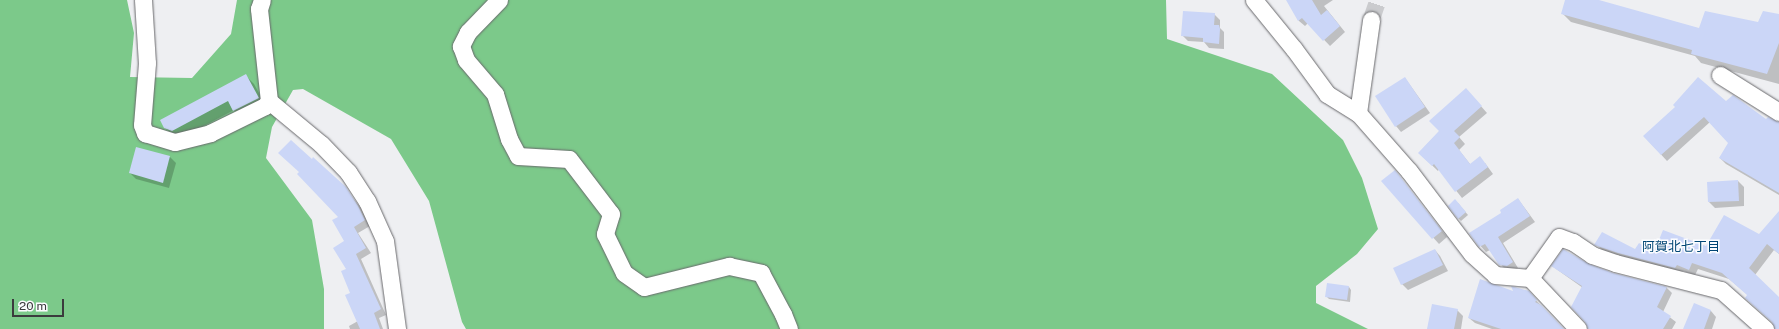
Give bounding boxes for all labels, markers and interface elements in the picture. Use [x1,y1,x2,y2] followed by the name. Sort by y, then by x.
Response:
[1642,239,1720,255] district label: 阿賀北七丁目
[14,291,66,317] scale bar
[19,299,47,313] text: 20 m

